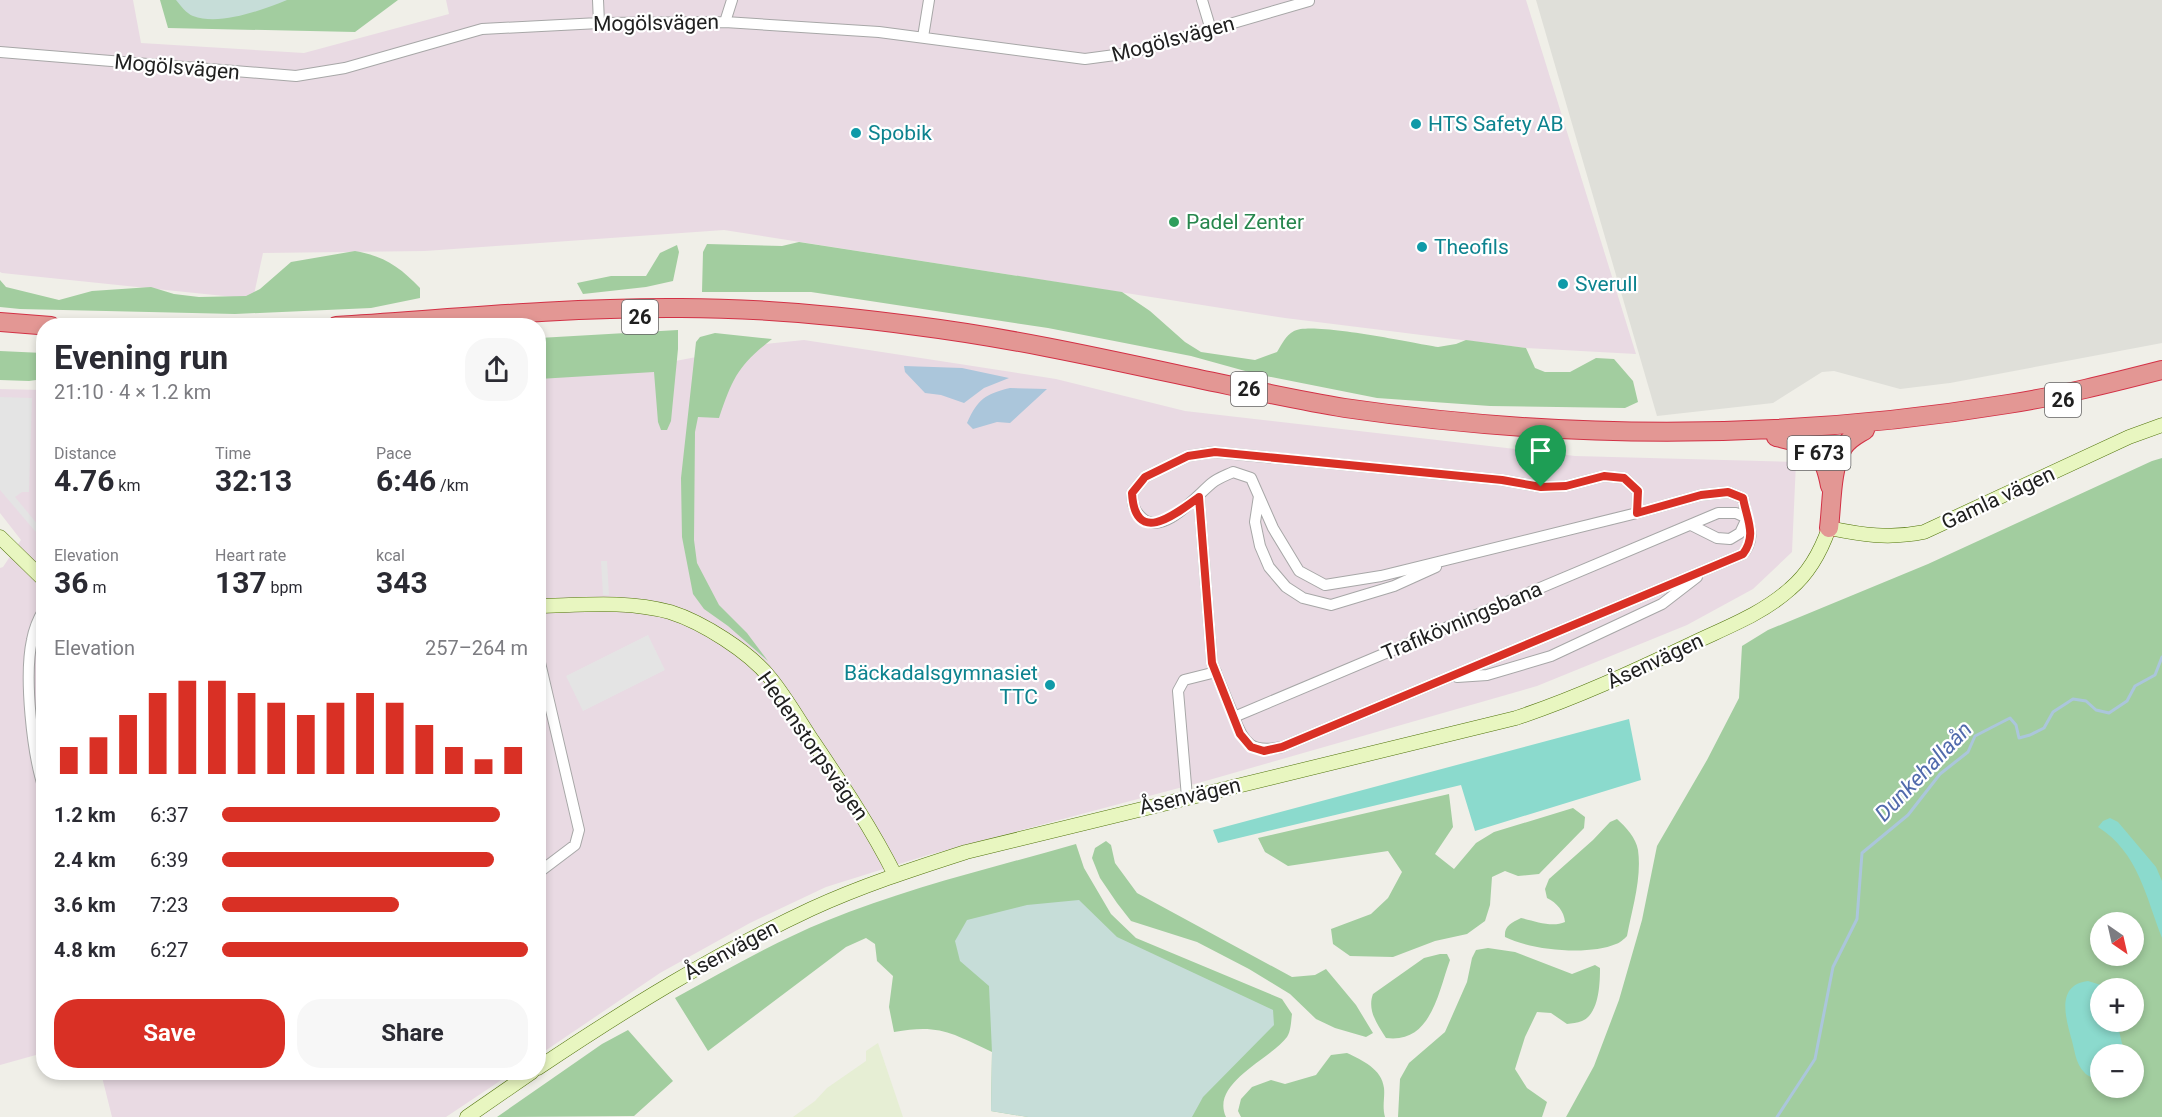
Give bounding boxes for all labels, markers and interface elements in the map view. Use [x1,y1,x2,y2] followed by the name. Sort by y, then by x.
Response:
[593,10,719,36] street label: Mogölsvägen
[1109,11,1237,67] street label: Mogölsvägen
[113,50,241,84] street label: Mogölsvägen
[1428,112,1564,136] place label: HTS Safety AB
[1409,117,1423,131] marker: HTS Safety AB
[868,121,932,145] place label: Spobik
[849,126,863,140] marker: Spobik
[1186,210,1304,234] place label: Padel Zenter
[1167,215,1181,229] marker: Padel Zenter
[1434,235,1509,259] place label: Theofils
[1415,240,1429,254] marker: Theofils
[1575,272,1638,296] place label: Sverull
[1556,277,1570,291] marker: Sverull
[622,300,658,334] road number: 26
[54,338,228,377] text: Evening run
[465,338,528,401] button: share
[1231,372,1267,406] road number: 26
[54,380,211,404] text: 21:10 · 4 × 1.2 km
[2045,383,2081,417] road number: 26
[1515,425,1566,487] pin
[1524,434,1557,467] icon: arrive
[1788,436,1850,470] road number: F 673
[54,444,116,463] text: Distance
[215,444,251,463] text: Time
[376,444,412,463] text: Pace
[1938,461,2058,535] street label: Gamla vägen
[54,463,114,498] text: 4.76
[215,463,292,498] text: 32:13
[376,463,436,498] text: 6:46
[114,476,140,495] text: km
[436,476,469,495] text: /km
[54,546,119,565] text: Elevation
[215,546,286,565] text: Heart rate
[376,546,405,565] text: kcal
[54,565,88,600] text: 36
[215,565,267,600] text: 137
[376,565,428,600] text: 343
[1378,576,1546,666] street label: Trafikövningsbana
[88,578,106,597] text: m
[267,578,303,597] text: bpm
[1603,628,1707,694] street label: Åsenvägen
[54,636,135,660] text: Elevation
[425,636,528,660] text: 257–264 m
[844,661,1038,709] place label: Bäckadalsgymnasiet TTC
[753,667,873,825] street label: Hedenstorpsvägen
[1043,678,1057,692] marker: Bäckadalsgymnasiet TTC
[1870,717,1977,826] water label: Dunkehallaån
[1137,773,1243,819] street label: Åsenvägen
[54,803,116,827] text: 1.2 km
[150,803,189,827] text: 6:37
[54,848,116,872] text: 2.4 km
[150,848,189,872] text: 6:39
[54,893,116,917] text: 3.6 km
[150,893,189,917] text: 7:23
[2090,912,2144,966] north arrow
[2090,912,2144,1098] map controls
[680,915,782,985] street label: Åsenvägen
[54,938,116,962] text: 4.8 km
[150,938,189,962] text: 6:27
[2090,978,2144,1032] button: +
[54,999,285,1068] button: Save
[297,999,528,1068] button: Share
[2090,1044,2144,1098] button: −

